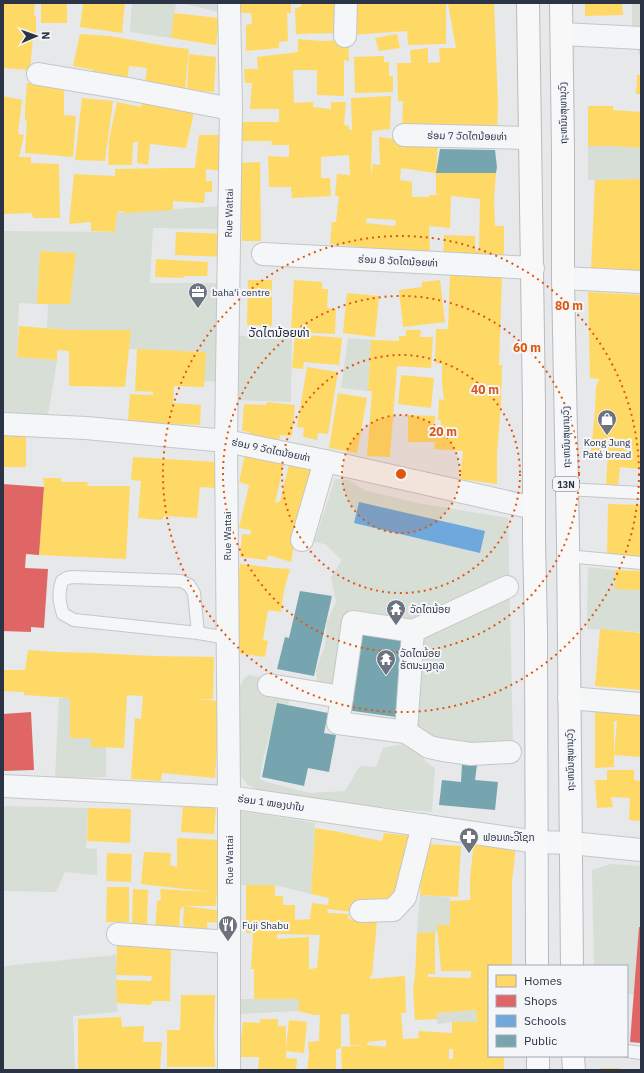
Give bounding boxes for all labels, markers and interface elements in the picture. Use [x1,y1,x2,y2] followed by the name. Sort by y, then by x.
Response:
[16,16,56,56] north arrow
[39,31,53,40] text: N
[556,82,571,144] street label: ຖະຫນົນສຸພານຸວົງ
[427,129,507,143] street label: ຮ່ອມ 7 ວັດໄຕນ້ອຍທ່າ
[222,188,236,238] street label: Rue Wattai
[358,252,438,270] street label: ຮ່ອມ 8 ວັດໄຕນ້ອຍທ່າ
[187,281,209,309] office icon: baha'i centre
[212,286,271,299] place label: baha'i centre
[555,298,583,313] text: 80 m
[248,325,310,340] district label: ວັດໄຕນ້ອຍທ່າ
[513,340,541,355] text: 60 m
[471,382,499,397] text: 40 m
[559,406,574,468] street label: ຖະຫນົນສຸພານຸວົງ
[596,408,618,436] shop icon: Kong Jung Paté bread
[429,424,457,439] text: 20 m
[230,435,312,465] street label: ຮ່ອມ 9 ວັດໄຕນ້ອຍທ່າ
[583,436,631,461] place label: Kong Jung Paté bread
[394,467,408,481] centre of rings
[553,477,579,491] road number: 13N
[221,512,234,560] street label: Rue Wattai
[385,598,407,626] temple icon: ວັດໄຕນ້ອຍ
[410,603,450,616] place label: ວັດໄຕນ້ອຍ
[400,647,445,673] place label: ວັດໄຕນ້ອຍ ຣັຕນະມຸງຄຸລ
[375,648,397,676] temple icon: ວັດໄຕນ້ອຍ ຣັຕນະມຸງຄຸລ
[563,729,578,791] street label: ຖະຫນົນສຸພານຸວົງ
[237,792,305,814] street label: ຮ່ອມ 1 ໜອງປາໃນ
[458,826,480,854] pharmacy icon: ຟອນທະວີໂຊກ
[483,831,535,844] place label: ຟອນທະວີໂຊກ
[223,836,236,884] street label: Rue Wattai
[217,914,239,942] restaurant icon: Fuji Shabu
[242,919,289,932] place label: Fuji Shabu
[488,965,628,1057] legend
[524,973,562,988] text: Homes
[524,993,557,1008] text: Shops
[524,1013,567,1028] text: Schools
[524,1033,557,1048] text: Public

